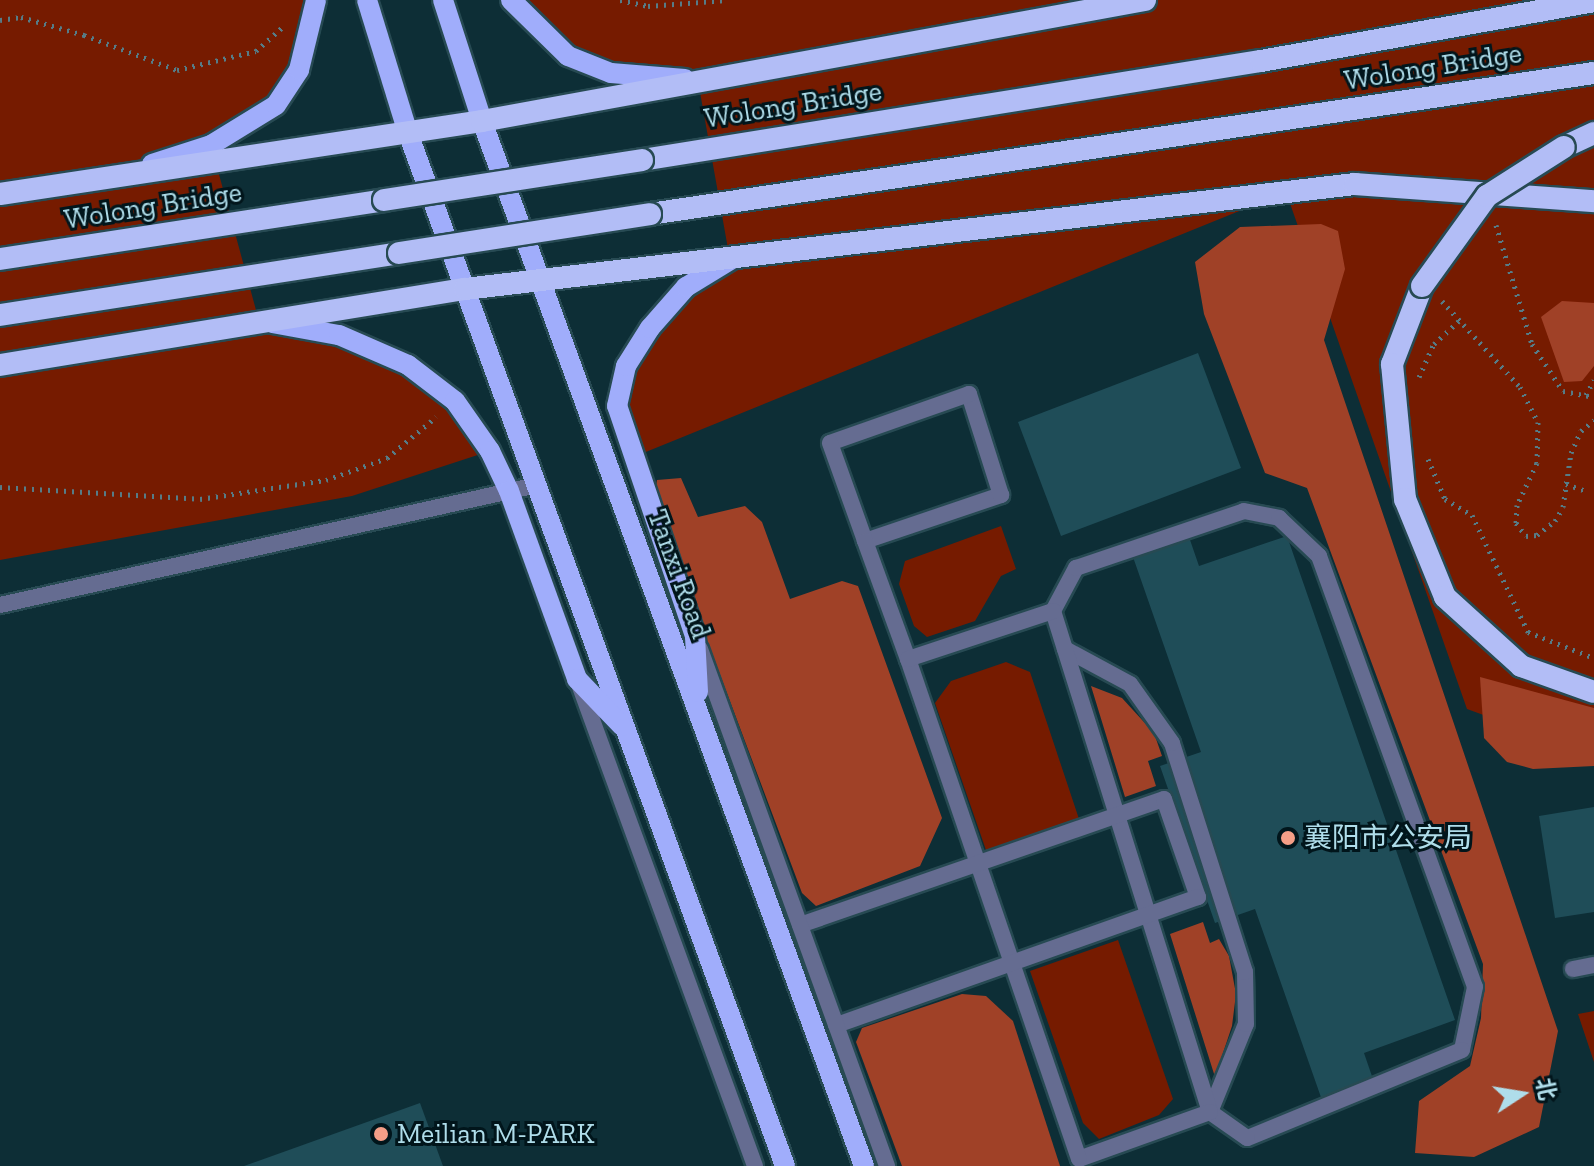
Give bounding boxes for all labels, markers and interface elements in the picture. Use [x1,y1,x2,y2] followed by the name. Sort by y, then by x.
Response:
[1342,36,1524,98] street label: Wolong Bridge
[702,74,884,136] street label: Wolong Bridge
[62,175,244,237] street label: Wolong Bridge
[640,505,718,643] street label: Tanxi Road
[1304,821,1472,855] place label: 襄阳市公安局
[1279,829,1297,847] marker: 襄阳市公安局
[1482,1054,1562,1134] north arrow
[1530,1075,1561,1102] text: 北
[397,1117,594,1151] place label: Meilian M-PARK
[372,1125,390,1143] marker: Meilian M-PARK

